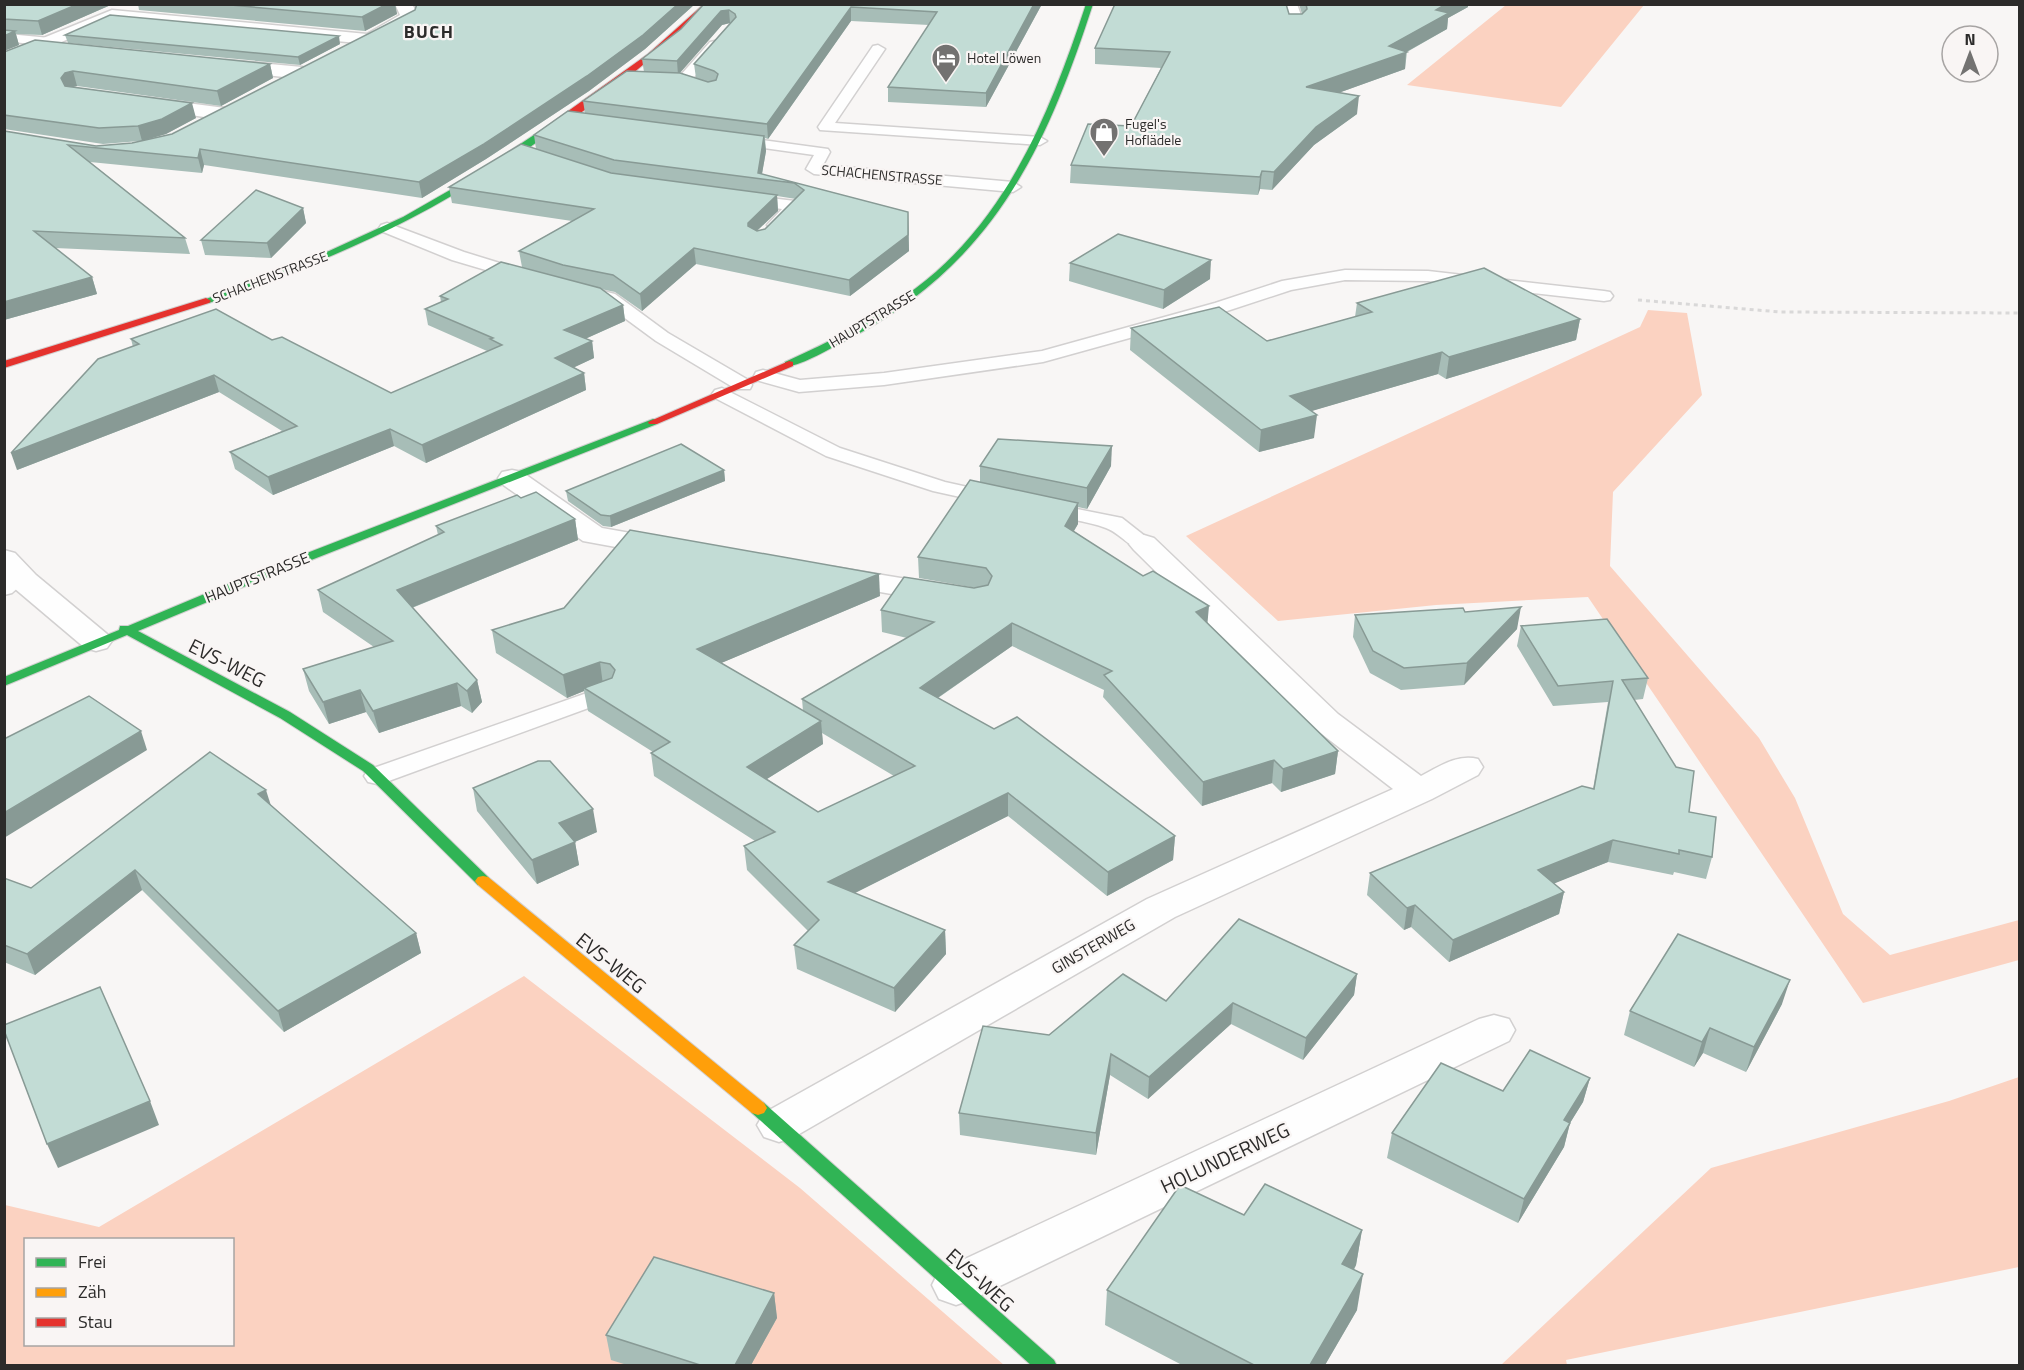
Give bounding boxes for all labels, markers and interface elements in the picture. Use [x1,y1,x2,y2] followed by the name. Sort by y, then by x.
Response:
[404,18,454,45] district label: BUCH
[1940,24,2000,84] north arrow
[1964,27,1976,51] text: N
[930,42,962,84] hotel icon: Hotel Löwen
[967,47,1041,68] place label: Hotel Löwen
[1125,113,1181,150] place label: Fugel's Hoflädele
[1088,116,1120,158] shop icon: Fugel's Hoflädele
[820,159,944,190] street label: SCHACHENSTRASSE
[209,245,331,308] street label: SCHACHENSTRASSE
[825,284,919,353] street label: HAUPTSTRASSE
[201,545,313,609] street label: HAUPTSTRASSE
[183,630,271,695] street label: EVS-WEG
[1047,912,1139,980] street label: GINSTERWEG
[569,925,653,1001] street label: EVS-WEG
[1155,1114,1295,1201] street label: HOLUNDERWEG
[24,1238,234,1346] legend
[939,1240,1021,1319] street label: EVS-WEG
[78,1248,106,1275] text: Frei
[78,1278,106,1305] text: Zäh
[78,1308,113,1335] text: Stau

